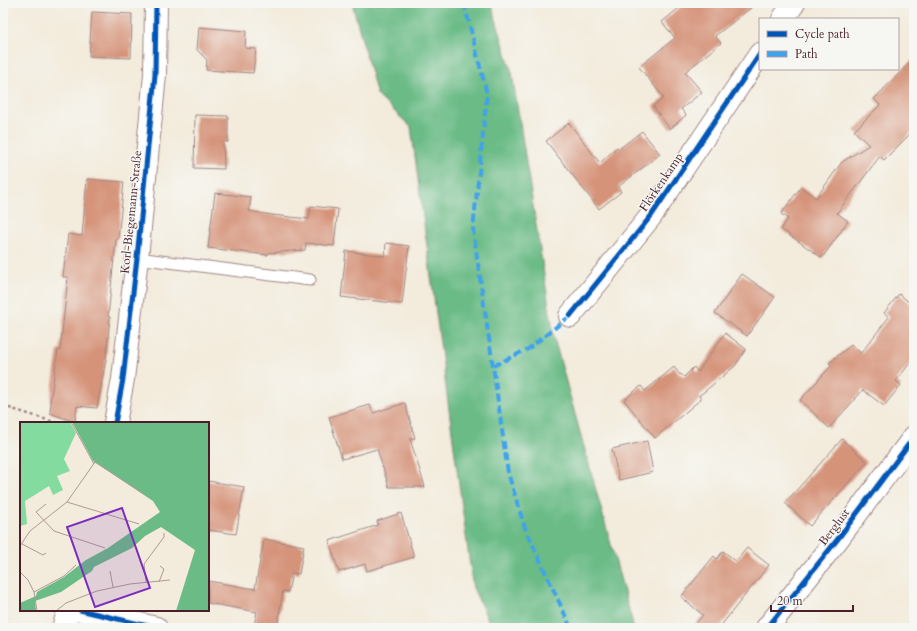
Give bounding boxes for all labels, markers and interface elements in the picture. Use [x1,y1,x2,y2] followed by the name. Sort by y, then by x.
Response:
[759,18,899,70] legend
[795,26,850,42] text: Cycle path
[795,46,818,62] text: Path
[117,150,145,274] street label: Korl-Biegemann-Straße
[635,150,687,214] street label: Flörkenkamp
[20,422,209,611] inset map
[815,505,853,549] street label: Berglust
[771,587,853,613] scale bar
[777,593,804,609] text: 20 m

